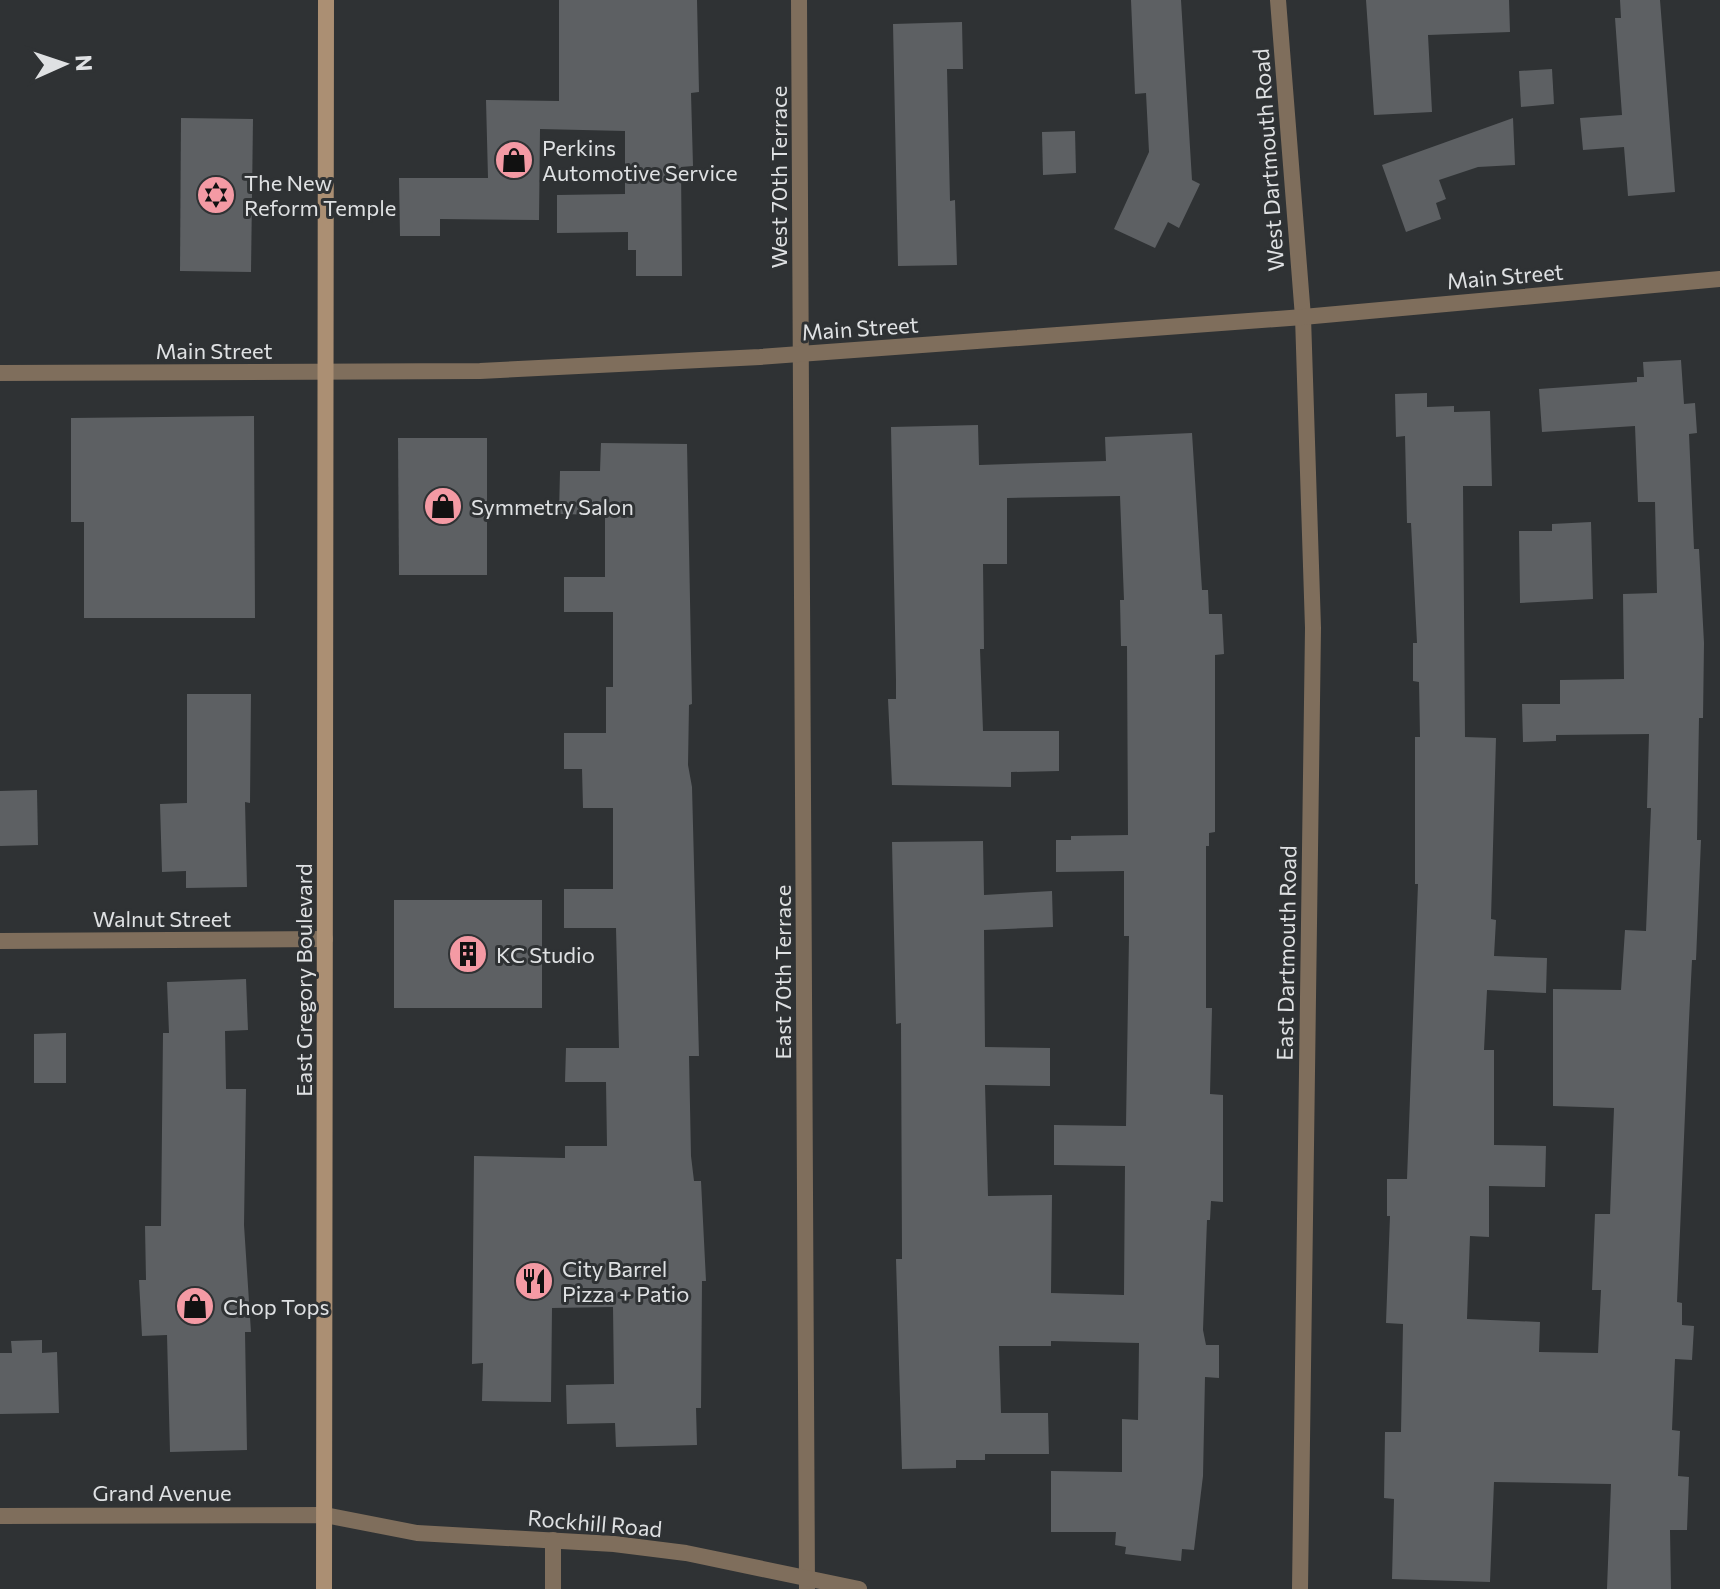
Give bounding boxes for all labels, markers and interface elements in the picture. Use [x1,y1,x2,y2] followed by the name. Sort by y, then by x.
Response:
[24,24,104,104] north arrow
[1247,48,1289,272] street label: West Dartmouth Road
[71,54,98,72] text: N
[765,86,792,268] street label: West 70th Terrace
[542,134,738,186] place label: Perkins Automotive Service
[493,139,535,181] shop icon: Perkins Automotive Service
[244,169,396,221] place label: The New Reform Temple
[195,174,237,216] synagogue icon: The New Reform Temple
[1446,257,1564,295] street label: Main Street
[801,310,919,346] street label: Main Street
[155,337,273,364] street label: Main Street
[422,485,464,527] shop icon: Symmetry Salon
[471,493,634,520] place label: Symmetry Salon
[1271,845,1301,1061] street label: East Dartmouth Road
[290,863,317,1097] street label: East Gregory Boulevard
[769,885,796,1059] street label: East 70th Terrace
[93,905,231,932] street label: Walnut Street
[447,933,489,975] building icon: KC Studio
[496,941,595,968] place label: KC Studio
[562,1255,689,1307] place label: City Barrel Pizza + Patio
[513,1260,555,1302] restaurant icon: City Barrel Pizza + Patio
[174,1285,216,1327] shop icon: Chop Tops
[223,1293,329,1320] place label: Chop Tops
[92,1479,232,1506] street label: Grand Avenue
[527,1504,663,1542] street label: Rockhill Road

